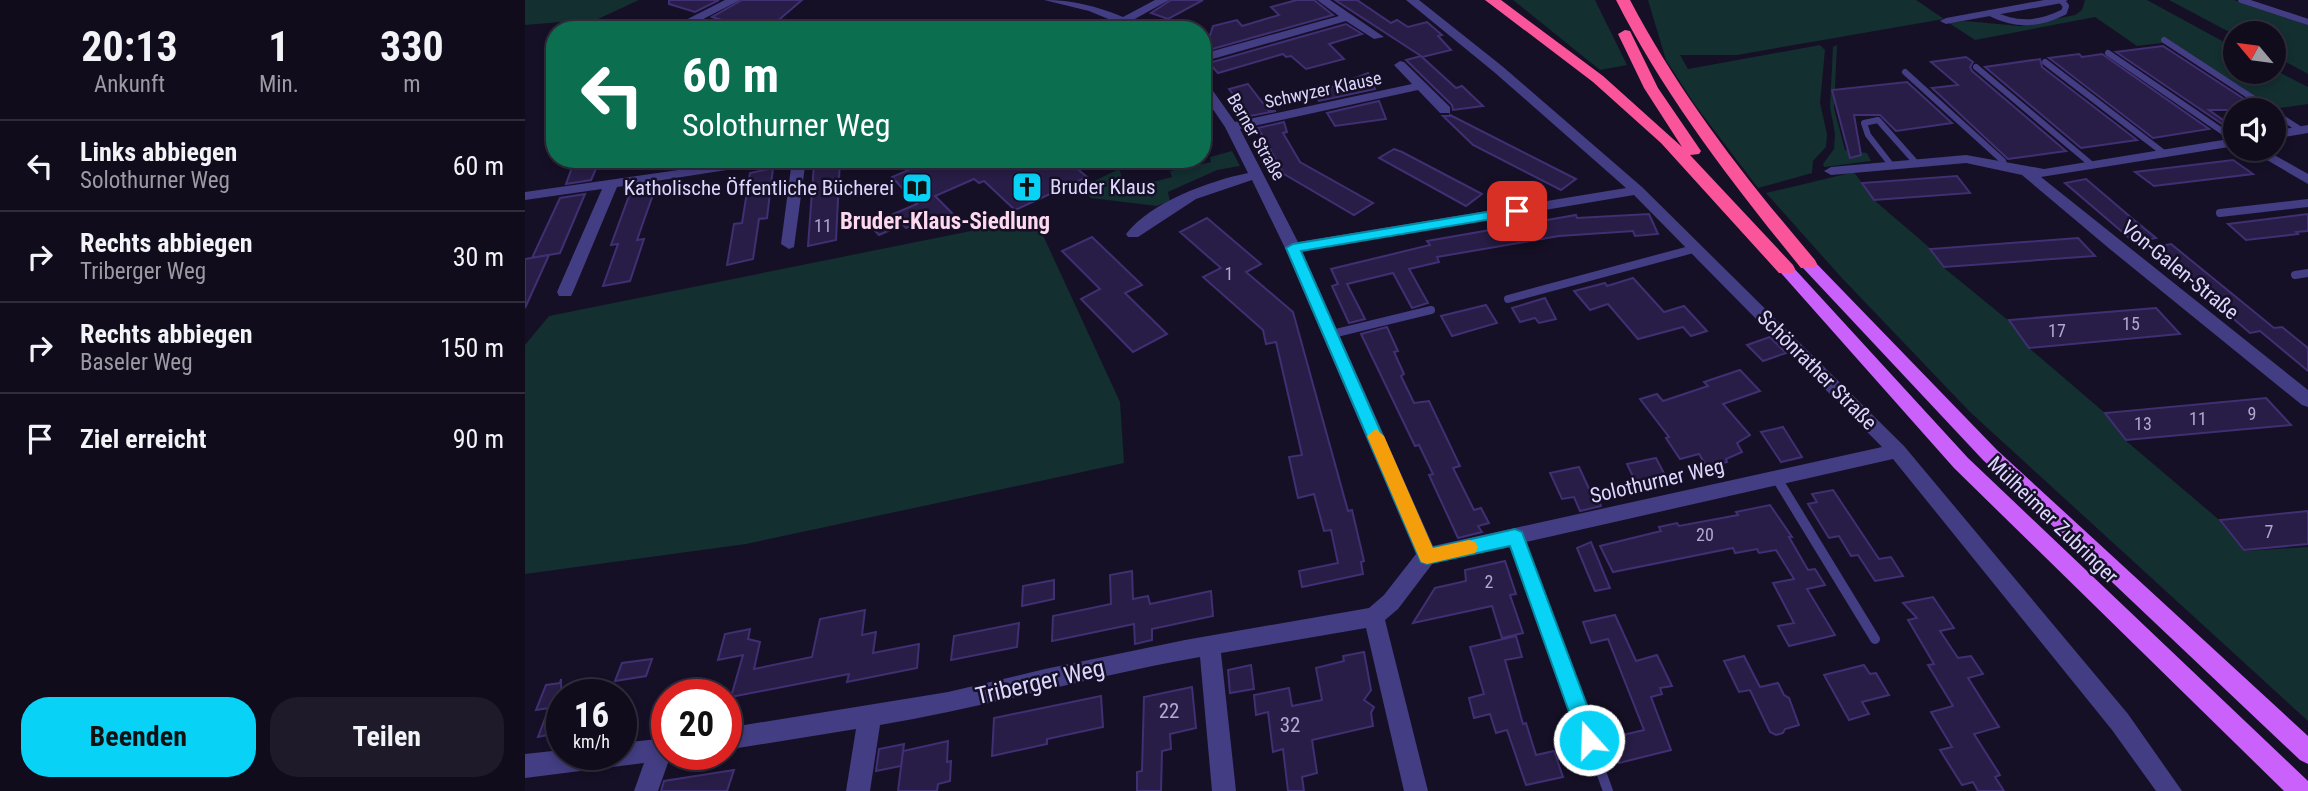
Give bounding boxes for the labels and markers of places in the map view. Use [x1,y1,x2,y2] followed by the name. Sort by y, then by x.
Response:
[1010,170,1044,204] church icon: Bruder Klaus
[900,171,934,205] library icon: Katholische Öffentliche Bücherei
[1050,175,1156,199] place label: Bruder Klaus
[624,176,894,200] place label: Katholische Öffentliche Bücherei
[1487,181,1547,241] pin

